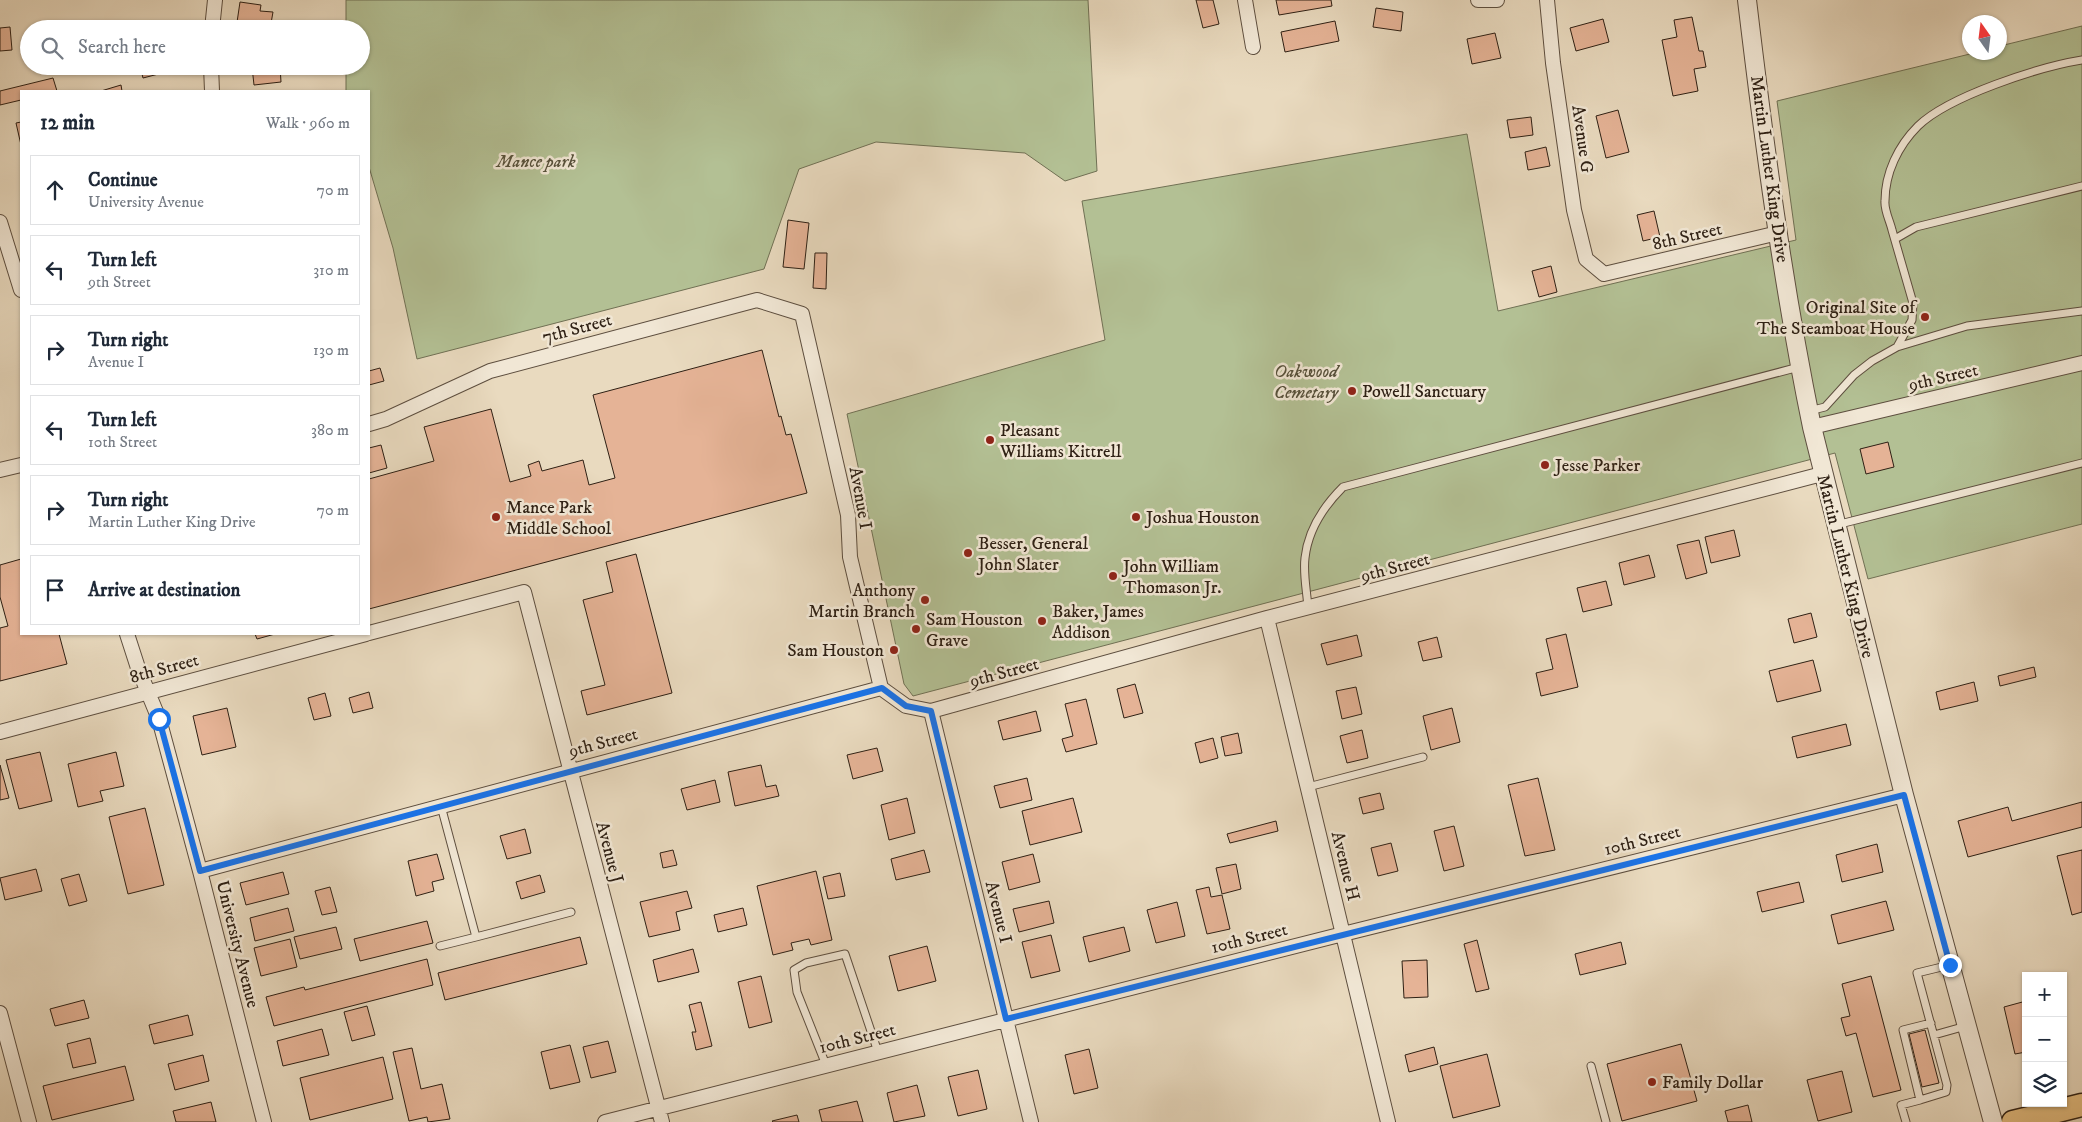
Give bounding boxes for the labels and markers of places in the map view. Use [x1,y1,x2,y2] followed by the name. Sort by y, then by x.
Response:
[1757,297,1918,340] place label: Original Site of The Steamboat House
[1919,311,1931,323] marker: Original Site of The Steamboat House
[1362,381,1486,403] place label: Powell Sanctuary
[1346,385,1358,397] marker: Powell Sanctuary
[999,420,1122,463] place label: Pleasant Williams Kittrell
[984,434,996,446] marker: Pleasant Williams Kittrell
[1553,455,1641,477] place label: Jesse Parker
[1539,459,1551,471] marker: Jesse Parker
[506,497,612,540] place label: Mance Park Middle School
[1144,507,1260,529] place label: Joshua Houston
[490,511,502,523] marker: Mance Park Middle School
[1130,511,1142,523] marker: Joshua Houston
[976,533,1089,576] place label: Besser, General John Slater
[962,547,974,559] marker: Besser, General John Slater
[1121,556,1221,599] place label: John William Thomason Jr.
[1107,570,1119,582] marker: John William Thomason Jr.
[808,580,916,623] place label: Anthony Martin Branch
[919,594,931,606] marker: Anthony Martin Branch
[1052,601,1144,644] place label: Baker, James Addison
[926,609,1023,652] place label: Sam Houston Grave
[1036,615,1048,627] marker: Baker, James Addison
[910,623,922,635] marker: Sam Houston Grave
[787,640,885,662] place label: Sam Houston
[888,644,900,656] marker: Sam Houston
[1662,1072,1763,1094] place label: Family Dollar
[1646,1076,1658,1088] marker: Family Dollar

